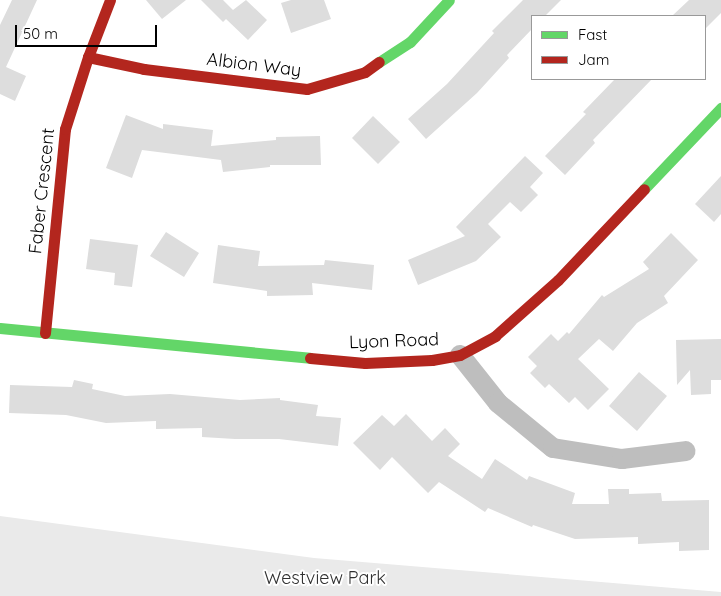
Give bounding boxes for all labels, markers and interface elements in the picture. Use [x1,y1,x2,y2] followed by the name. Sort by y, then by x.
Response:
[18,15,160,47] scale bar
[531,15,706,80] legend
[23,24,58,43] text: 50 m
[578,25,607,44] text: Fast
[205,48,303,82] street label: Albion Way
[578,50,609,69] text: Jam
[25,127,59,255] street label: Faber Crescent
[349,329,439,353] street label: Lyon Road
[264,567,386,589] park label: Westview Park

